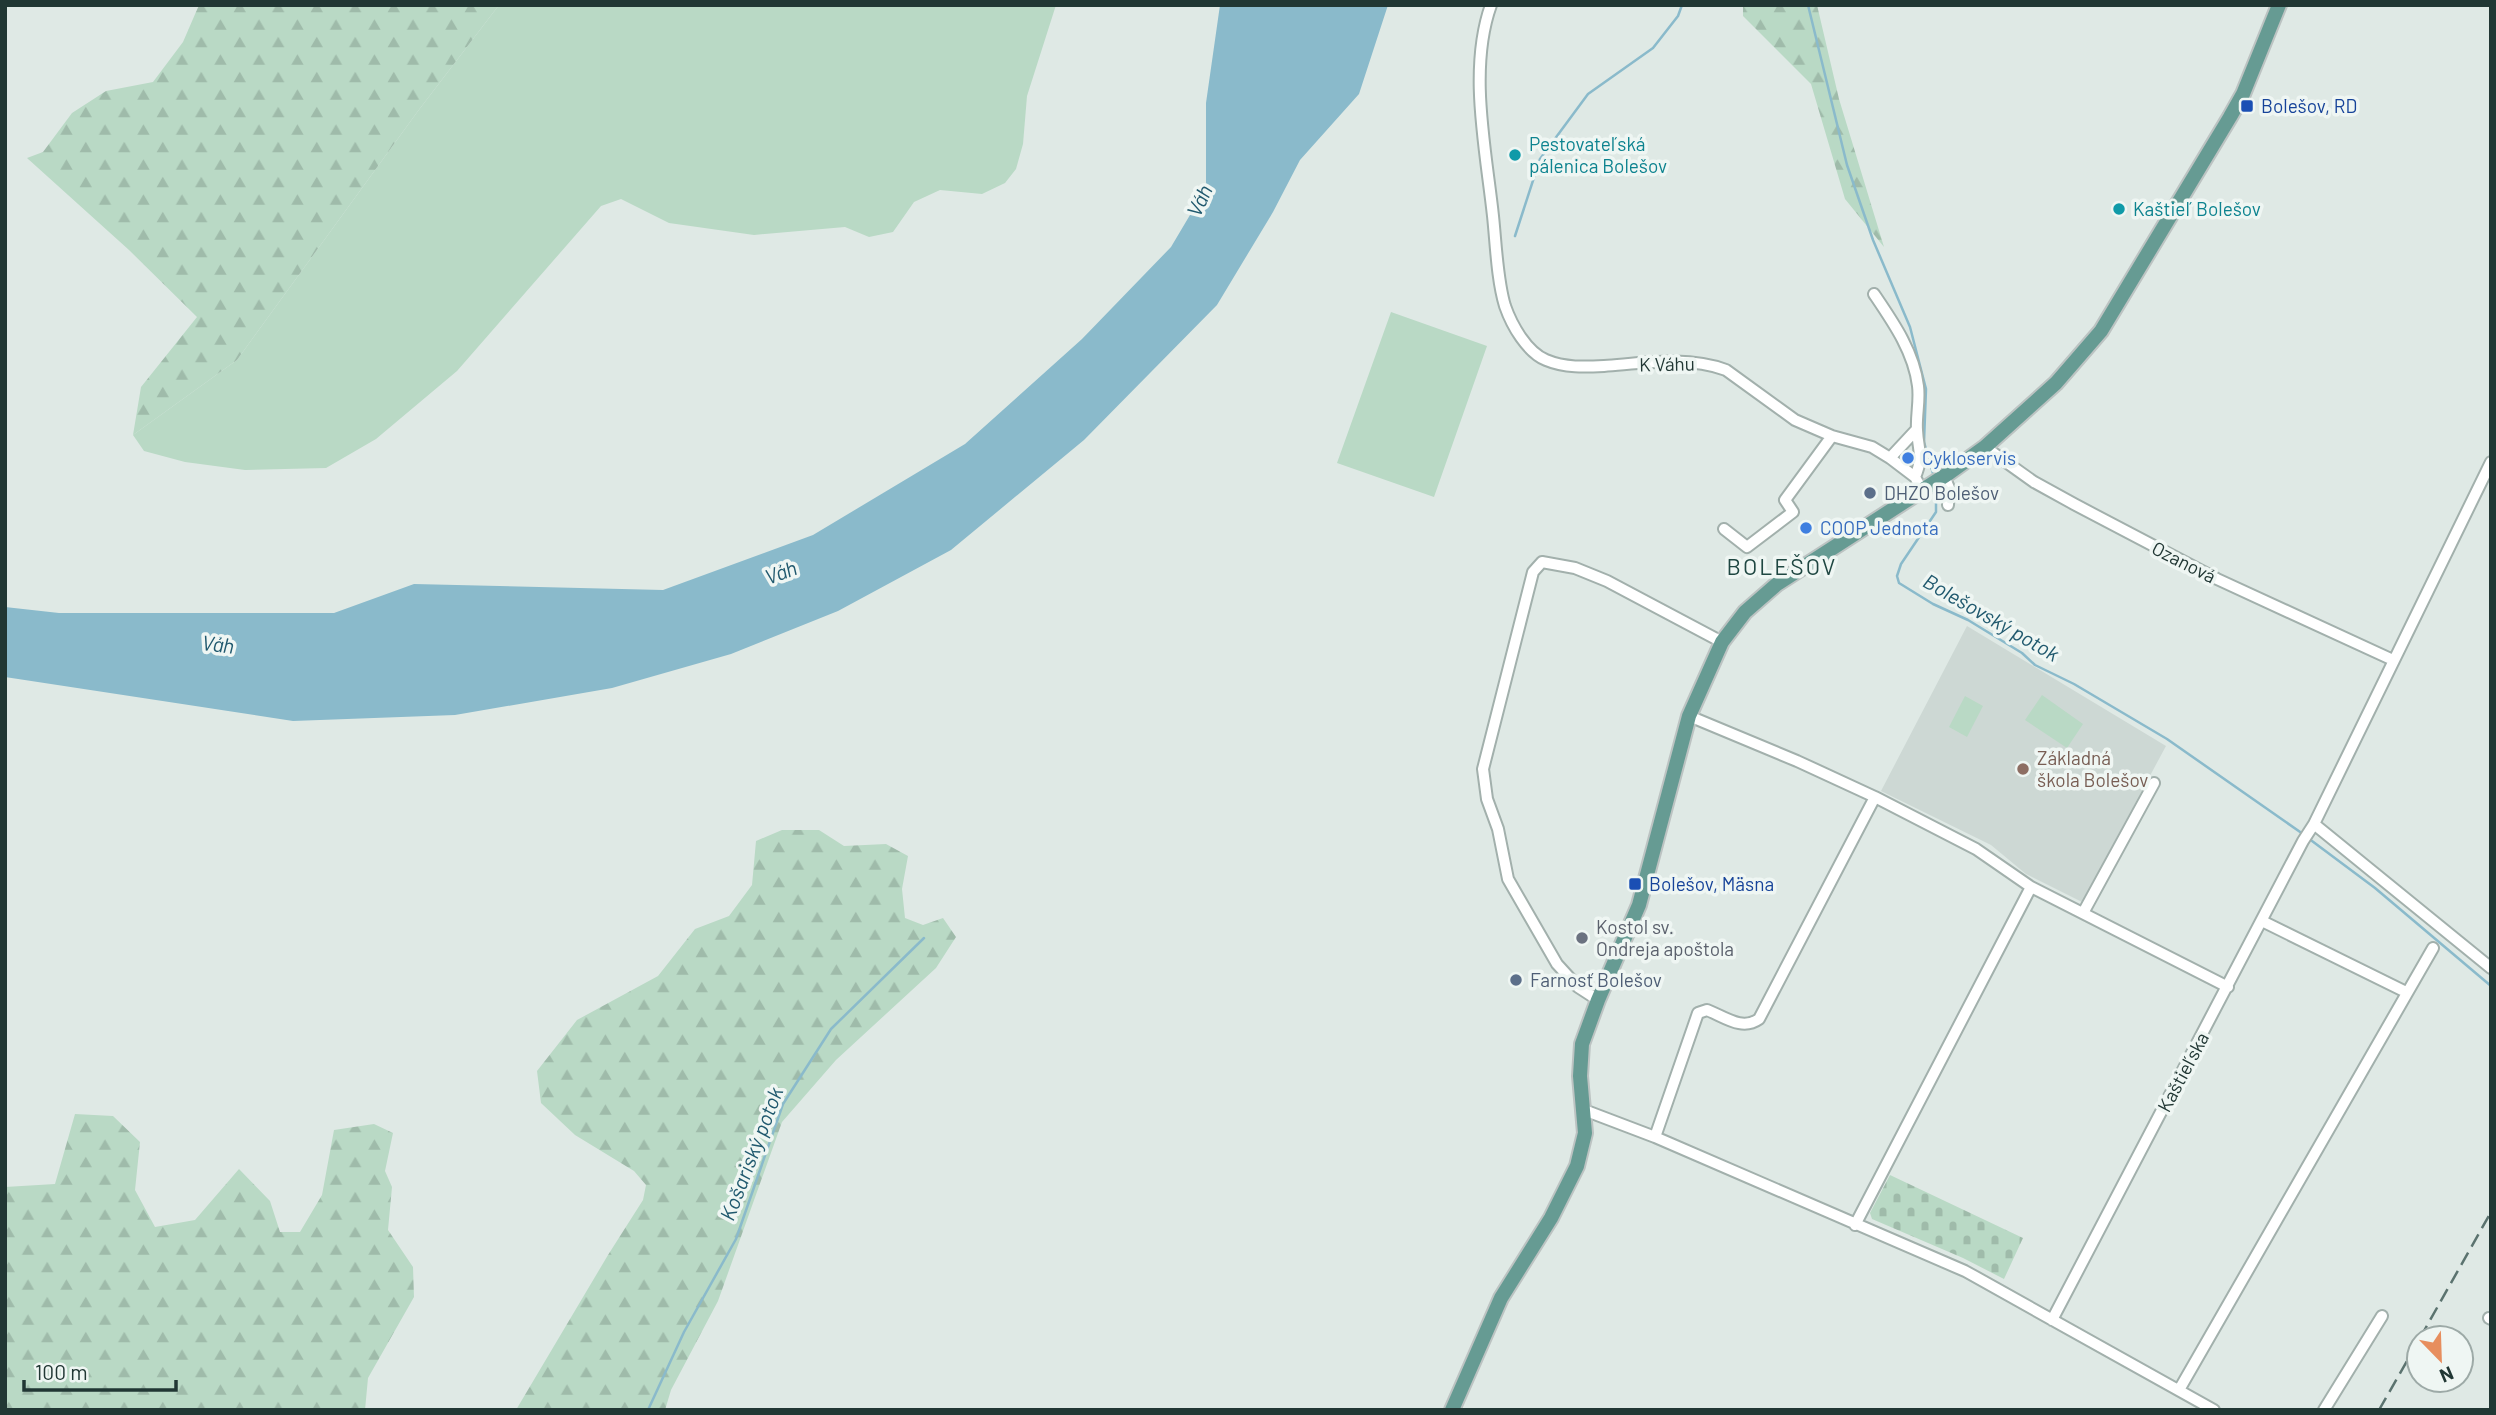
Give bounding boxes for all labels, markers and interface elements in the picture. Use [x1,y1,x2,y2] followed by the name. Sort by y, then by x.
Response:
[2261,94,2357,117] place label: Bolešov, RD
[2239,98,2255,114] marker: Bolešov, RD
[1529,132,1667,177] place label: Pestovateľská pálenica Bolešov
[1507,147,1523,163] marker: Pestovateľská pálenica Bolešov
[1180,180,1217,220] water label: Váh
[2133,197,2261,220] place label: Kaštieľ Bolešov
[2111,201,2127,217] marker: Kaštieľ Bolešov
[1639,352,1695,375] street label: K Váhu
[1922,446,2016,469] place label: Cykloservis
[1900,450,1916,466] marker: Cykloservis
[1884,481,1999,504] place label: DHZO Bolešov
[1862,485,1878,501] marker: DHZO Bolešov
[1820,516,1939,539] place label: COOP Jednota
[1798,520,1814,536] marker: COOP Jednota
[2148,536,2220,587] street label: Ozanová
[1727,552,1837,580] district label: BOLEŠOV
[761,554,800,589] water label: Váh
[1919,568,2065,666] water label: Bolešovský potok
[201,629,236,658] water label: Váh
[2037,746,2148,791] place label: Základná škola Bolešov
[2015,761,2031,777] marker: Základná škola Bolešov
[1649,872,1774,895] place label: Bolešov, Mäsna
[1627,876,1643,892] marker: Bolešov, Mäsna
[1596,915,1734,960] place label: Kostol sv. Ondreja apoštola
[1574,930,1590,946] marker: Kostol sv. Ondreja apoštola
[1530,968,1662,991] place label: Farnosť Bolešov
[1508,972,1524,988] marker: Farnosť Bolešov
[2152,1028,2213,1116] street label: Kaštieľska
[714,1083,788,1224] water label: Košariský potok
[2405,1324,2475,1394] north arrow
[24,1348,177,1392] scale bar
[35,1359,88,1384] text: 100 m
[2437,1362,2457,1388] text: N

